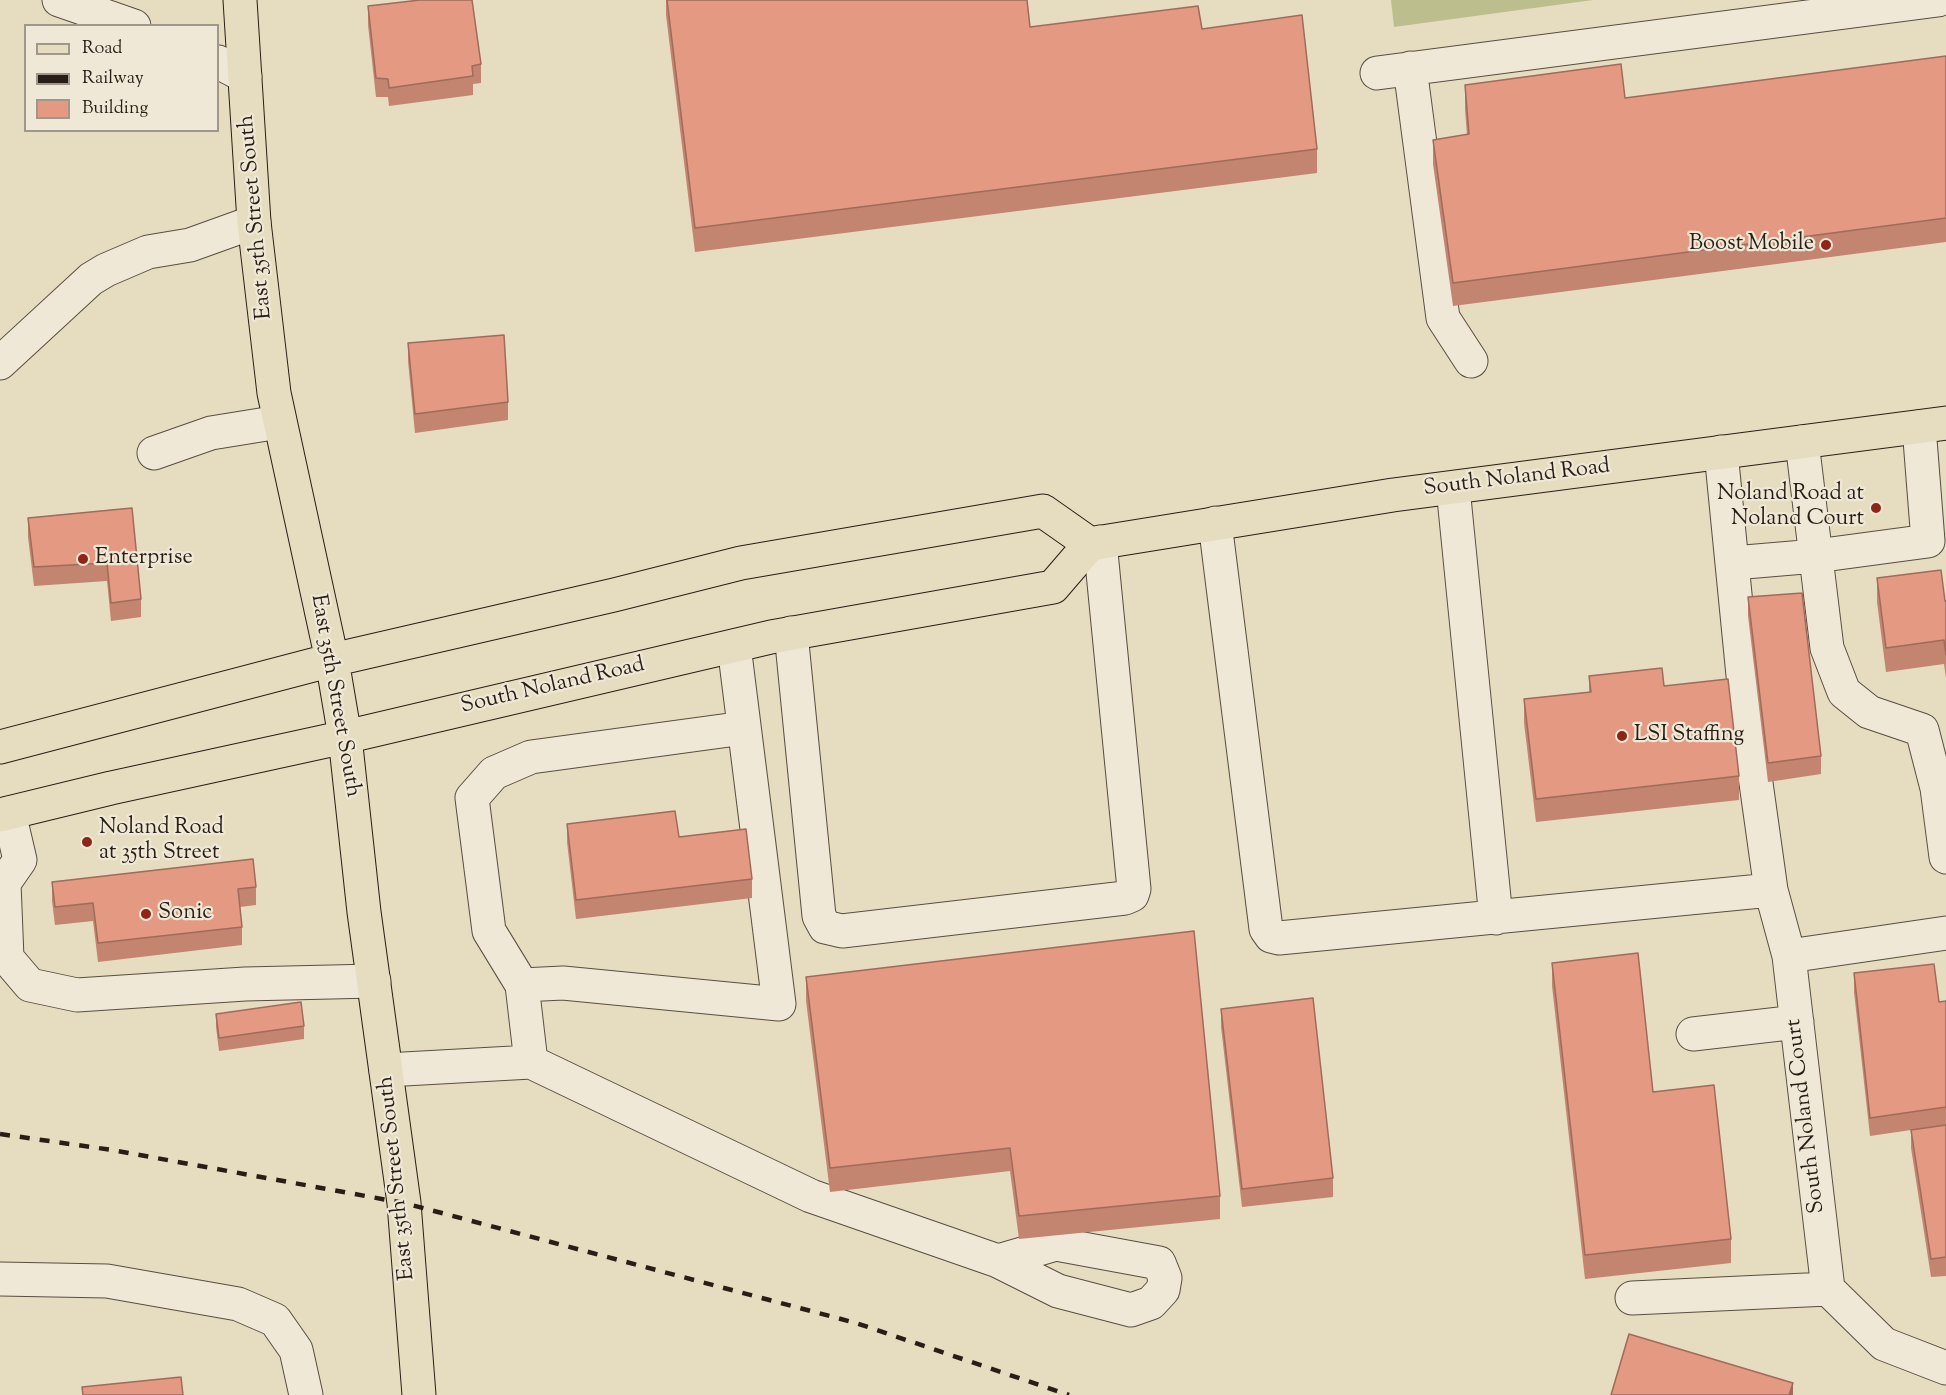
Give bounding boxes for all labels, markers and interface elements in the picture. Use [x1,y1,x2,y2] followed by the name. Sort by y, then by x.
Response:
[24,24,219,132] legend
[82,36,122,62] text: Road
[82,66,144,92] text: Railway
[82,96,148,122] text: Building
[235,113,279,321] street label: East 35th Street South
[1689,232,1814,258] place label: Boost Mobile
[1819,238,1833,252] marker: Boost Mobile
[1422,454,1612,504] street label: South Noland Road
[1717,482,1864,534] place label: Noland Road at Noland Court
[1869,501,1883,515] marker: Noland Road at Noland Court
[95,546,193,572] place label: Enterprise
[76,552,90,566] marker: Enterprise
[303,592,365,800] street label: East 35th Street South
[459,653,647,721] street label: South Noland Road
[1634,723,1744,749] place label: LSI Staffing
[1615,729,1629,743] marker: LSI Staffing
[99,816,224,867] place label: Noland Road at 35th Street
[80,835,94,849] marker: Noland Road at 35th Street
[158,901,212,927] place label: Sonic
[139,907,153,921] marker: Sonic
[1782,1017,1832,1215] street label: South Noland Court
[374,1074,422,1282] street label: East 35th Street South

